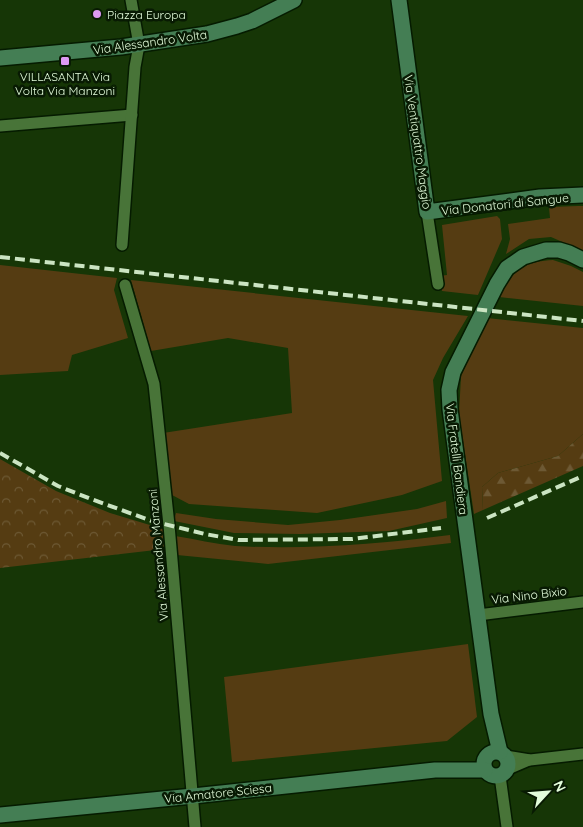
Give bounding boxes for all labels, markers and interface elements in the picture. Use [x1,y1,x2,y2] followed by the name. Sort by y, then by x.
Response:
[107,7,186,22] place label: Piazza Europa
[91,8,103,20] marker: Piazza Europa
[92,27,208,57] street label: Via Alessandro Volta
[59,55,71,67] marker: VILLASANTA Via Volta Via Manzoni
[15,69,115,98] place label: VILLASANTA Via Volta Via Manzoni
[401,74,435,210] street label: Via Ventiquattro Maggio
[441,190,570,218] street label: Via Donatori di Sangue
[443,402,471,516] street label: Via Fratelli Bandiera
[145,488,171,622] street label: Via Alessandro Manzoni
[490,583,568,607] street label: Via Nino Bixio
[523,767,573,817] north arrow
[549,778,570,795] text: N
[163,780,273,806] street label: Via Amatore Sciesa

